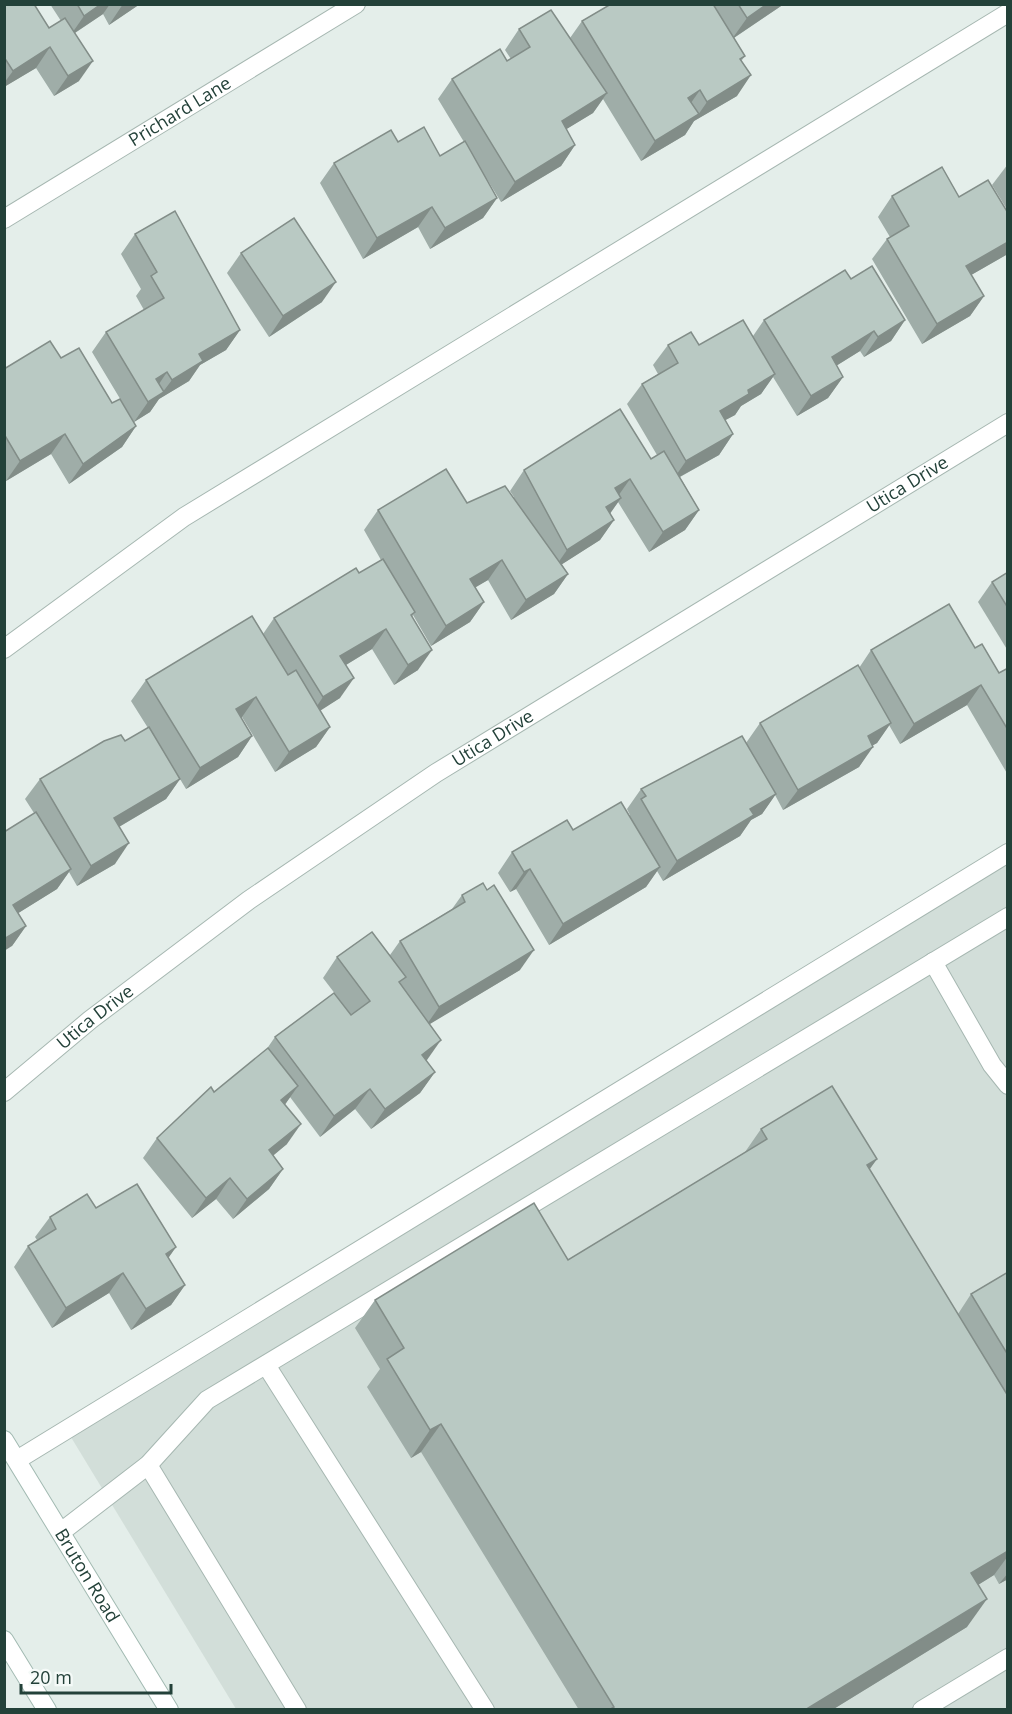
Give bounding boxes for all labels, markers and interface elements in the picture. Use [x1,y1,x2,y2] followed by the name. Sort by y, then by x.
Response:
[124,70,235,151] street label: Prichard Lane
[862,450,952,518] street label: Utica Drive
[447,703,538,772] street label: Utica Drive
[51,979,138,1054] street label: Utica Drive
[50,1524,126,1627] street label: Bruton Road
[21,1657,171,1695] scale bar
[30,1665,72,1689] text: 20 m

